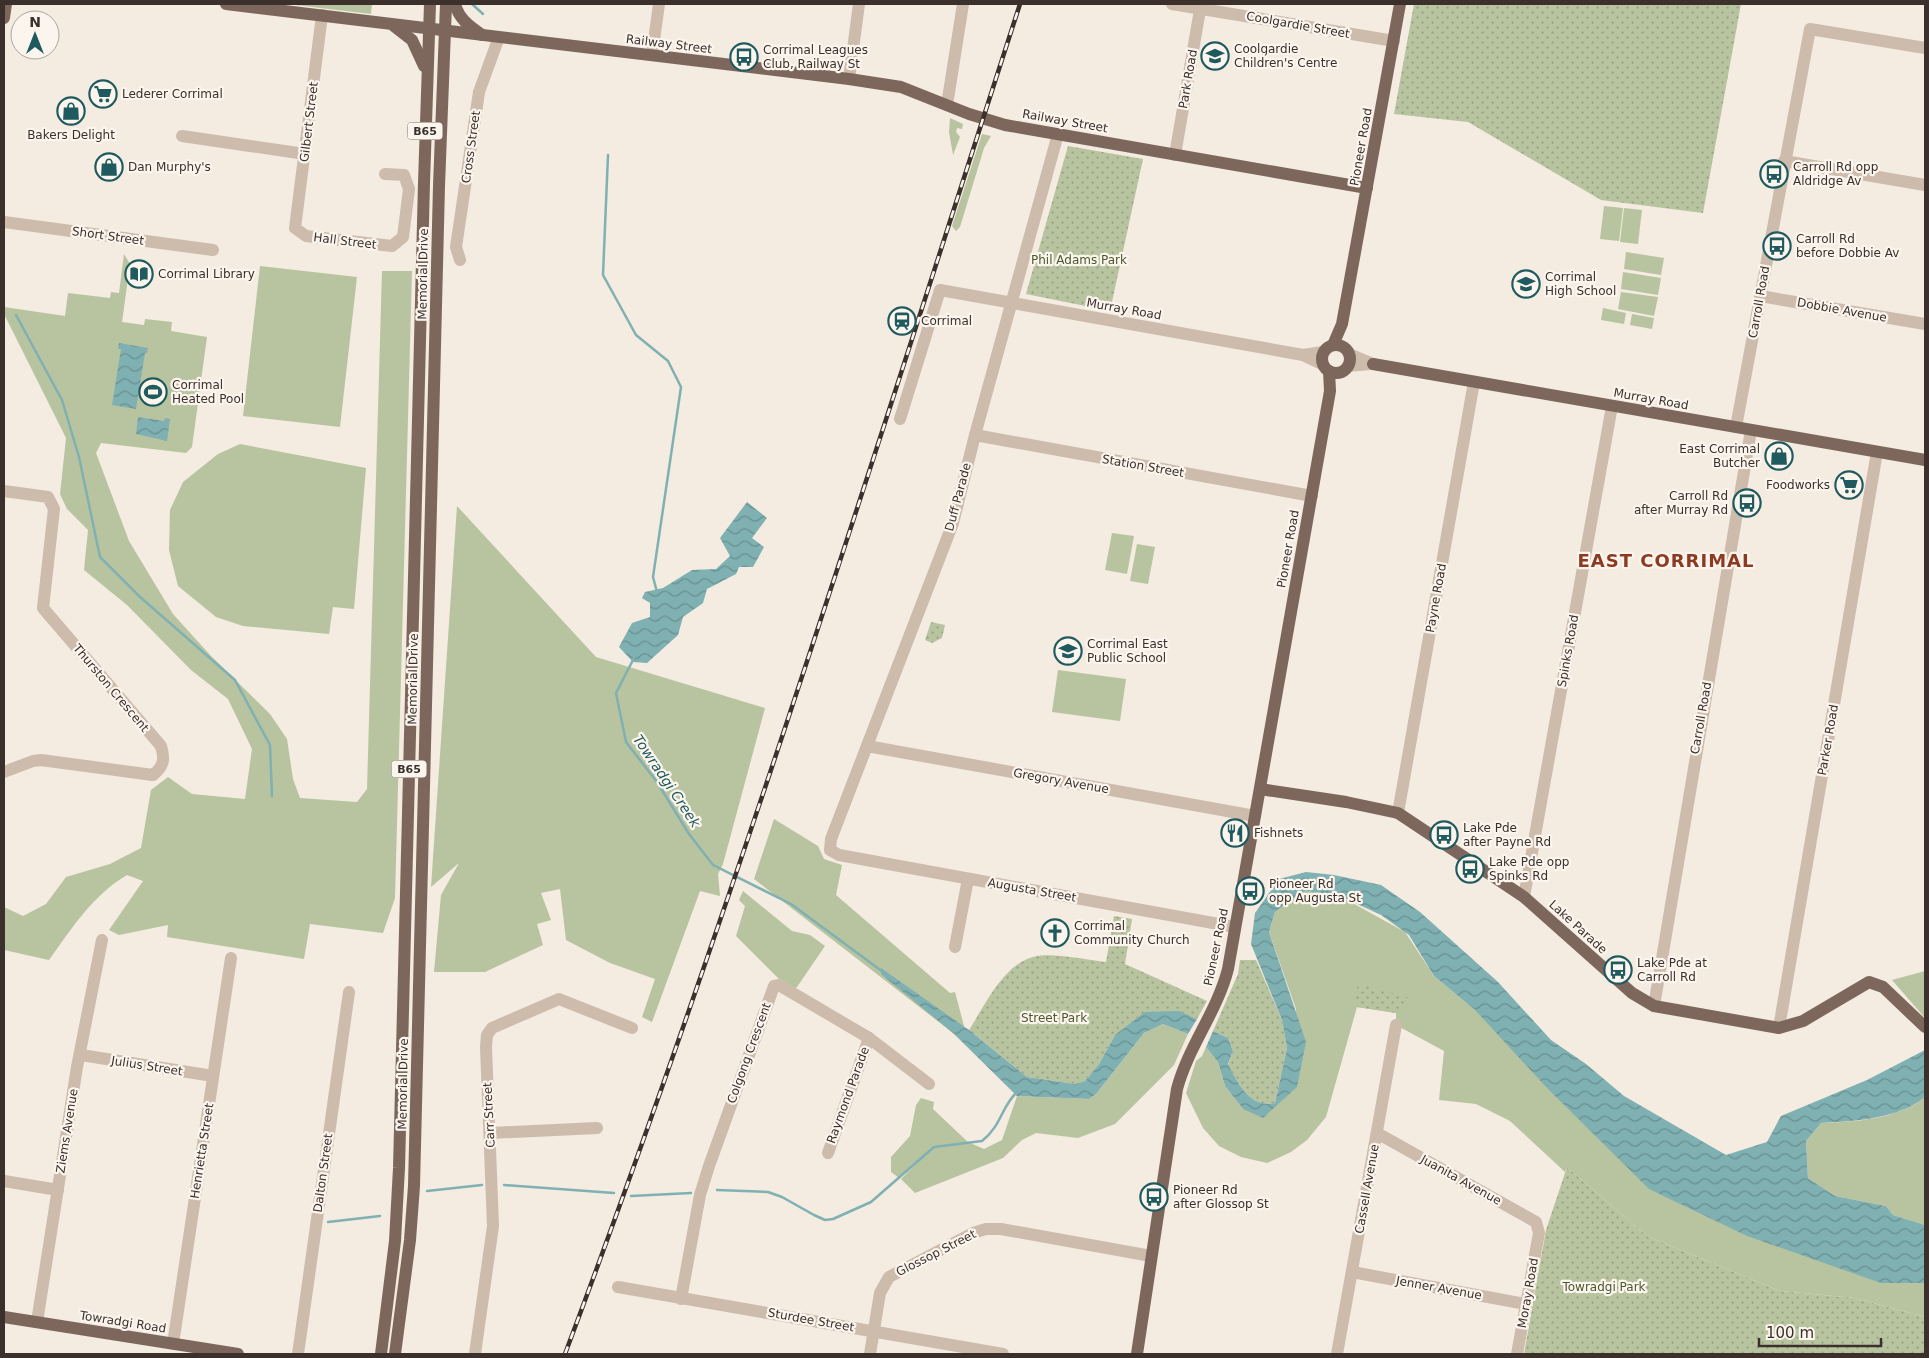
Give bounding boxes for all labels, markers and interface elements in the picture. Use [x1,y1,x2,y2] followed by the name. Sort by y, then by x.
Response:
[1245,9,1351,41] street label: Coolgardie Street
[10,10,60,60] north arrow
[29,14,41,30] text: N
[625,32,713,56] street label: Railway Street
[1200,41,1230,71] school or university icon: Coolgardie Children's Centre
[729,42,759,72] bus stop icon: Corrimal Leagues Club, Railway St
[1234,42,1337,70] place label: Coolgardie Children's Centre
[763,43,868,71] place label: Corrimal Leagues Club, Railway St
[1176,48,1200,110] street label: Park Road
[88,79,118,109] supermarket icon: Lederer Corrimal
[297,81,321,163] street label: Gilbert Street
[122,87,223,101] place label: Lederer Corrimal
[56,96,86,126] shop icon: Bakers Delight
[1021,107,1109,135] street label: Railway Street
[1347,107,1375,187] street label: Pioneer Road
[459,110,483,184] street label: Cross Street
[408,122,442,140] road number: B65
[27,128,115,142] place label: Bakers Delight
[94,152,124,182] shop icon: Dan Murphy's
[1759,159,1789,189] bus stop icon: Carroll Rd opp Aldridge Av
[128,160,211,174] place label: Dan Murphy's
[1793,160,1878,188] place label: Carroll Rd opp Aldridge Av
[71,224,145,248] street label: Short Street
[415,228,431,320] street label: Memorial Drive
[313,230,378,252] street label: Hall Street
[1762,231,1792,261] bus stop icon: Carroll Rd before Dobbie Av
[1796,232,1899,260] place label: Carroll Rd before Dobbie Av
[1031,253,1127,267] park label: Phil Adams Park
[124,259,154,289] library icon: Corrimal Library
[1746,265,1772,339] street label: Carroll Road
[158,267,255,281] place label: Corrimal Library
[1511,269,1541,299] school or university icon: Corrimal High School
[1545,270,1616,298] place label: Corrimal High School
[1796,295,1888,325] street label: Dobbie Avenue
[1085,296,1163,322] street label: Murray Road
[887,306,917,336] station icon: Corrimal
[921,314,972,328] place label: Corrimal
[138,377,168,407] sports icon: Corrimal Heated Pool
[172,378,244,406] place label: Corrimal Heated Pool
[1612,386,1690,412] street label: Murray Road
[1764,441,1794,471] shop icon: East Corrimal Butcher
[1679,442,1760,470] place label: East Corrimal Butcher
[1101,452,1185,480] street label: Station Street
[942,461,974,533] street label: Duff Parade
[1834,470,1864,500] supermarket icon: Foodworks
[1766,478,1830,492] place label: Foodworks
[1732,488,1762,518] bus stop icon: Carroll Rd after Murray Rd
[1634,489,1728,517] place label: Carroll Rd after Murray Rd
[1274,509,1302,589] street label: Pioneer Road
[1578,550,1754,571] district label: EAST CORRIMAL
[1423,562,1449,634] street label: Payne Road
[1555,614,1581,688] street label: Spinks Road
[405,633,421,725] street label: Memorial Drive
[1053,636,1083,666] school or university icon: Corrimal East Public School
[1087,637,1168,665] place label: Corrimal East Public School
[70,641,152,735] street label: Thurston Crescent
[1688,681,1714,755] street label: Carroll Road
[1815,703,1841,777] street label: Parker Road
[630,732,704,831] water label: Towradgi Creek
[392,761,426,778] road number: B65
[1012,766,1110,796] street label: Gregory Avenue
[1220,818,1250,848] restaurant icon: Fishnets
[1429,820,1459,850] bus stop icon: Lake Pde after Payne Rd
[1463,821,1551,849] place label: Lake Pde after Payne Rd
[1254,826,1303,840] place label: Fishnets
[1455,854,1485,884] bus stop icon: Lake Pde opp Spinks Rd
[1489,855,1569,883] place label: Lake Pde opp Spinks Rd
[987,875,1078,905] street label: Augusta Street
[1235,876,1265,906] bus stop icon: Pioneer Rd opp Augusta St
[1269,877,1361,905] place label: Pioneer Rd opp Augusta St
[1546,897,1610,957] street label: Lake Parade
[1201,907,1231,987] street label: Pioneer Road
[1040,918,1070,948] church icon: Corrimal Community Church
[1074,919,1190,947] place label: Corrimal Community Church
[1603,955,1633,985] bus stop icon: Lake Pde at Carroll Rd
[1637,956,1707,984] place label: Lake Pde at Carroll Rd
[724,1001,774,1105] street label: Colgong Crescent
[1021,1011,1087,1025] park label: Street Park
[395,1038,411,1130] street label: Memorial Drive
[824,1045,872,1145] street label: Raymond Parade
[109,1053,184,1079] street label: Julius Street
[480,1082,498,1148] street label: Carr Street
[53,1088,81,1174] street label: Ziems Avenue
[188,1102,217,1200] street label: Henrietta Street
[311,1132,336,1214] street label: Dalton Street
[1352,1143,1382,1235] street label: Cassell Avenue
[1417,1152,1504,1208] street label: Juanita Avenue
[1139,1182,1169,1212] bus stop icon: Pioneer Rd after Glossop St
[1173,1183,1269,1211] place label: Pioneer Rd after Glossop St
[894,1227,979,1279] street label: Glossop Street
[1515,1257,1541,1329] street label: Moray Road
[1394,1273,1483,1302] street label: Jenner Avenue
[1561,1280,1646,1294] park label: Towradgi Park
[767,1306,855,1335] street label: Sturdee Street
[78,1308,167,1336] street label: Towradgi Road
[1759,1316,1882,1348] scale bar
[1766,1324,1814,1342] text: 100 m

